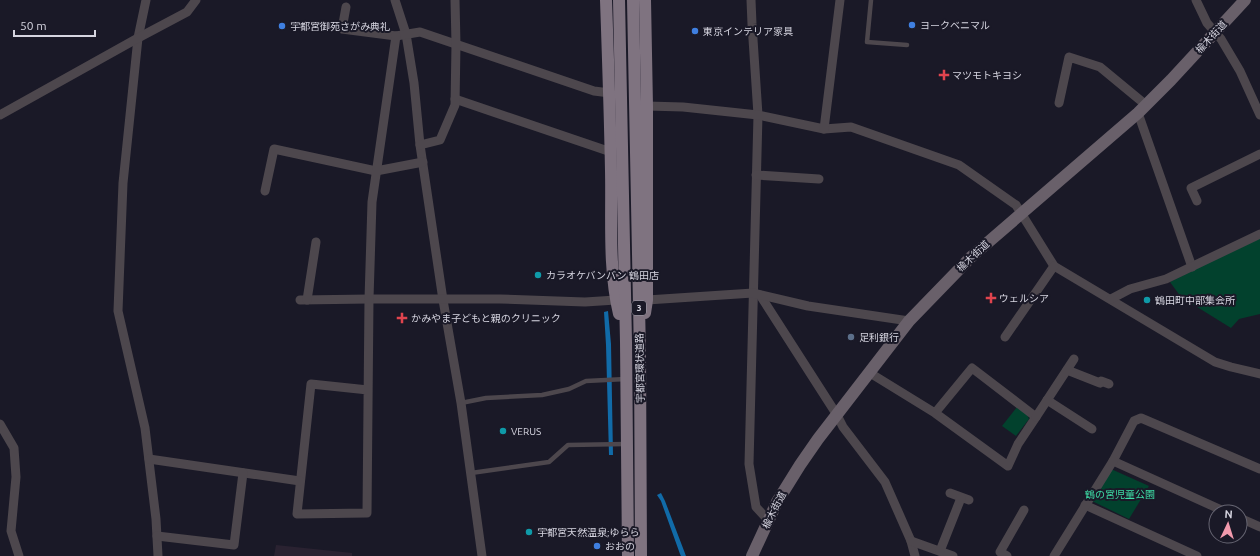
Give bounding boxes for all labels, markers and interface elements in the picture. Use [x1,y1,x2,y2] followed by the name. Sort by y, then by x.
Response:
[14,12,95,38] scale bar
[20,19,47,32] text: 50 m
[1193,19,1229,55] street label: 楡木街道
[907,20,917,30] marker: ヨークベニマル
[920,20,990,31] place label: ヨークベニマル
[277,21,287,31] marker: 宇都宮御苑さがみ典礼
[290,21,390,32] place label: 宇都宮御苑さがみ典礼
[690,26,700,36] marker: 東京インテリア家具
[703,26,793,37] place label: 東京インテリア家具
[939,70,949,80] marker: マツモトキヨシ
[952,70,1022,81] place label: マツモトキヨシ
[955,238,991,274] street label: 楡木街道
[533,270,543,280] marker: カラオケバンバン 鶴田店
[546,270,659,281] place label: カラオケバンバン 鶴田店
[986,293,996,303] marker: ウェルシア
[999,293,1049,304] place label: ウェルシア
[1142,295,1152,305] marker: 鶴田町中部集会所
[1155,295,1235,306] place label: 鶴田町中部集会所
[632,301,646,315] road number: 3
[396,312,408,324] marker: かみやま子どもと親のクリニック
[411,313,561,324] place label: かみやま子どもと親のクリニック
[846,332,856,342] marker: 足利銀行
[859,332,899,343] place label: 足利銀行
[634,333,646,403] street label: 宇都宮環状道路
[498,426,508,436] marker: VERUS
[511,426,541,437] place label: VERUS
[1085,489,1155,500] park label: 鶴の宮児童公園
[760,490,788,530] street label: 楡木街道
[1208,504,1248,544] north arrow
[1224,508,1233,520] text: N
[524,527,534,537] marker: 宇都宮天然温泉;ゆらら
[537,527,639,538] place label: 宇都宮天然温泉;ゆらら
[592,541,602,551] marker: おおの
[605,541,635,552] place label: おおの

